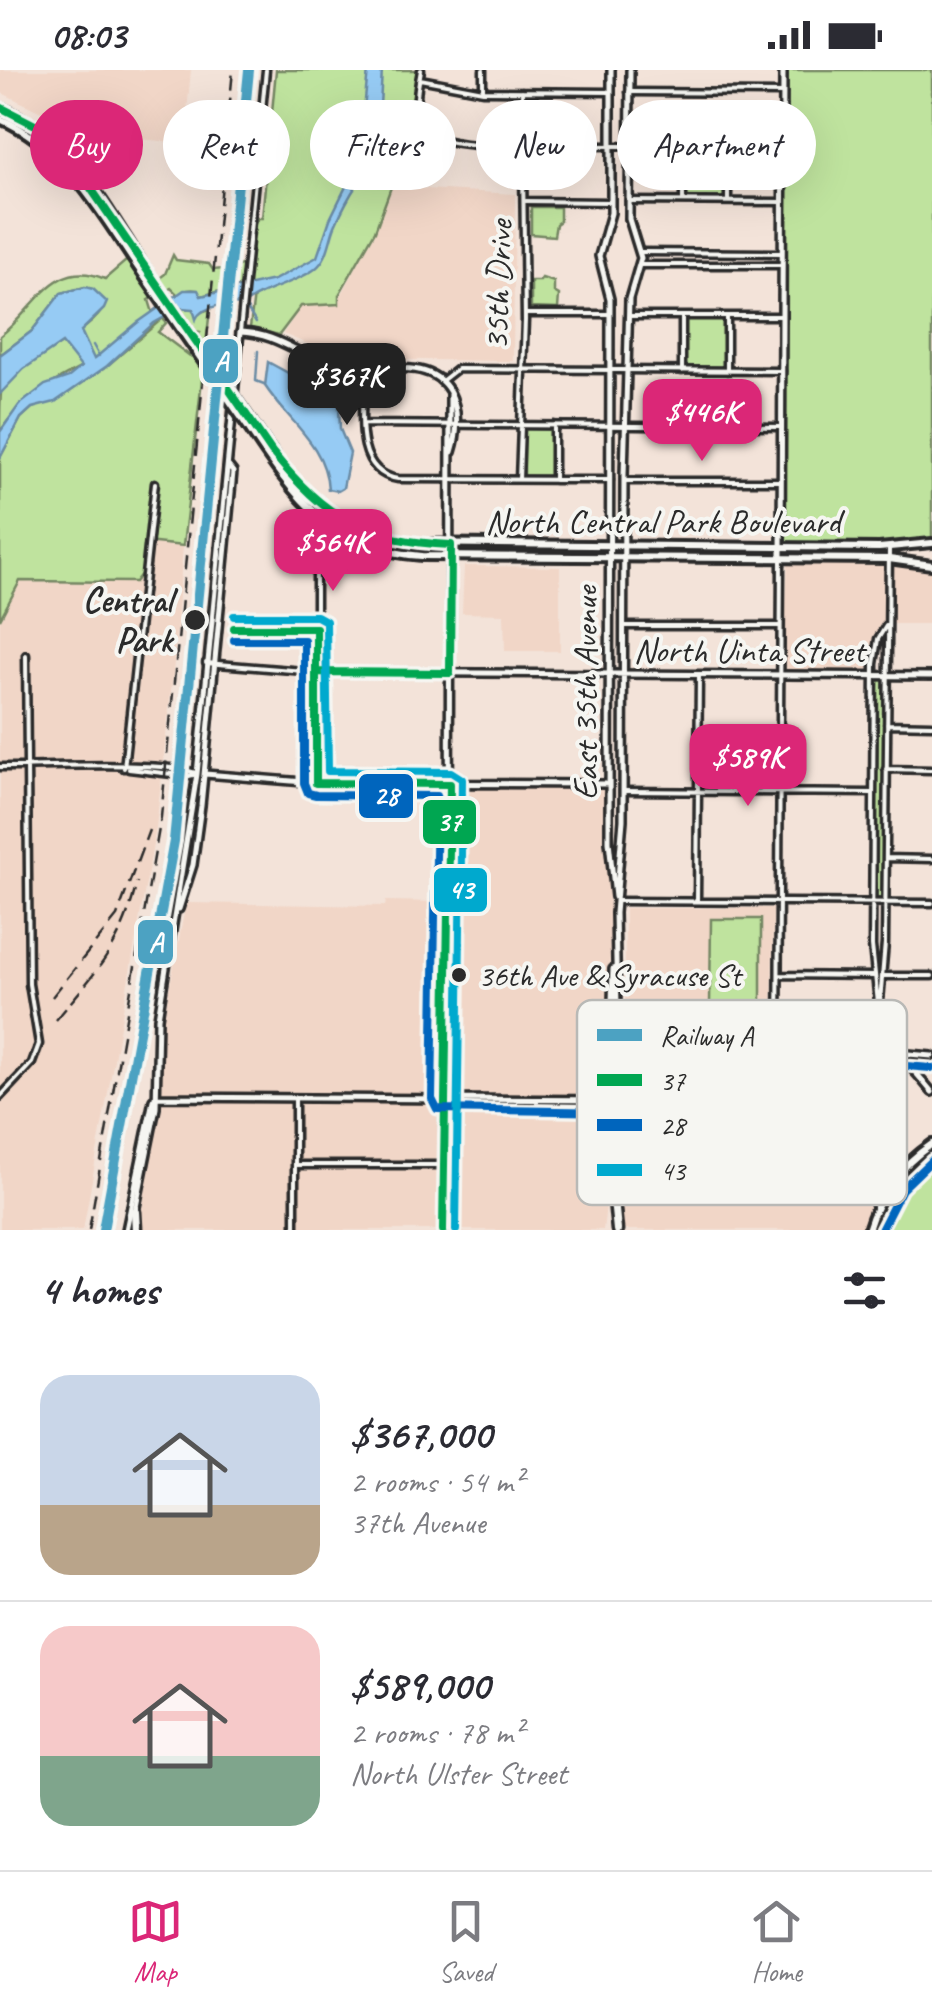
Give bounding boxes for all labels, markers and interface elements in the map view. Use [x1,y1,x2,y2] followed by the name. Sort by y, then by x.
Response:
[50,12,126,59] text: 08:03
[30,100,143,190] chip: Buy
[163,100,290,190] chip: Rent
[310,100,456,190] chip: Filters
[476,100,597,190] chip: New
[617,100,816,190] chip: Apartment
[473,217,523,351] street label: 35th Drive
[201,337,240,385] line badge: A
[277,343,417,428] pin: $367K
[214,344,230,379] text: A
[310,355,384,396] text: $367K
[632,379,772,464] pin: $446K
[665,391,739,432] text: $446K
[485,499,846,544] street label: North Central Park Boulevard
[263,509,403,594] pin: $564K
[296,521,370,562] text: $564K
[83,578,179,663] place label: Central Park
[563,583,608,800] street label: East 35th Avenue
[182,607,208,633] marker: Central Park
[634,628,868,673] street label: North Uinta Street
[678,724,818,809] pin: $589K
[712,736,784,777] text: $589K
[357,772,415,820] line badge: 28
[373,778,402,813] text: 28
[421,798,478,846] line badge: 37
[436,804,464,839] text: 37
[432,866,489,914] line badge: 43
[448,872,476,907] text: 43
[136,918,175,966] line badge: A
[149,925,165,960] text: A
[478,955,744,996] place label: 36th Ave & Syracuse St
[449,965,469,985] marker: 36th Ave & Syracuse St
[577,1000,907,1205] legend
[660,1018,755,1053] text: Railway A
[660,1063,687,1098] text: 37
[660,1108,688,1143] text: 28
[660,1153,688,1188] text: 43
[837,1263,892,1318] icon: filters
[40,1264,159,1317] text: 4 homes
[350,1408,491,1461] text: $367,000
[120,1415,240,1535] icon: home
[350,1461,523,1502] text: 2 rooms · 54 m²
[350,1502,485,1543] text: 37th Avenue
[350,1659,489,1712] text: $589,000
[120,1666,240,1786] icon: home
[350,1712,523,1753] text: 2 rooms · 78 m²
[350,1753,567,1794] text: North Ulster Street
[128,1894,183,1989] tab: Map
[438,1894,493,1989] tab: Saved
[749,1894,804,1989] tab: Home

